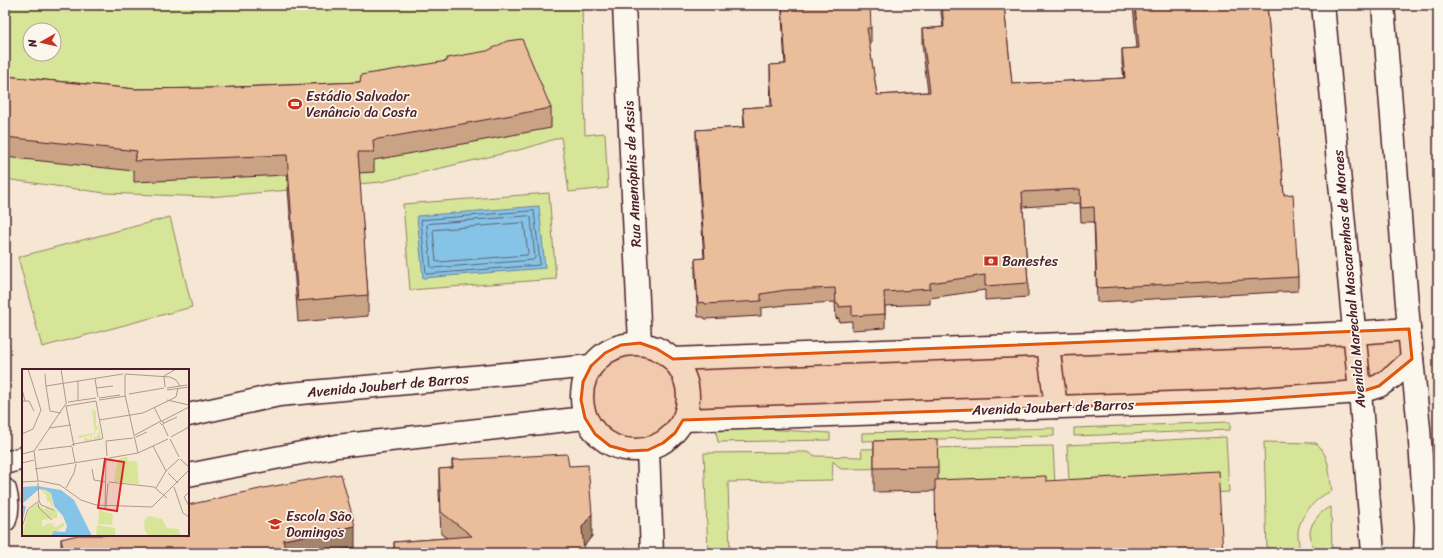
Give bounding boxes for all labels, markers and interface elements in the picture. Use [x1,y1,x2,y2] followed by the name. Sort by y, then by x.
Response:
[22,22,62,62] north arrow
[23,38,43,49] text: N
[306,84,417,125] place label: Estádio Salvador Venâncio da Costa
[287,96,303,112] sports icon: Estádio Salvador Venâncio da Costa
[616,100,649,248] street label: Rua Amenóphis de Assis
[1326,148,1373,410] street label: Avenida Marechal Mascarenhas de Moraes
[1002,249,1058,274] place label: Banestes
[983,253,999,269] bank icon: Banestes
[305,366,470,405] street label: Avenida Joubert de Barros
[22,369,189,536] inset map
[971,392,1135,423] street label: Avenida Joubert de Barros
[286,504,352,545] place label: Escola São Domingos
[267,516,283,532] school or university icon: Escola São Domingos

